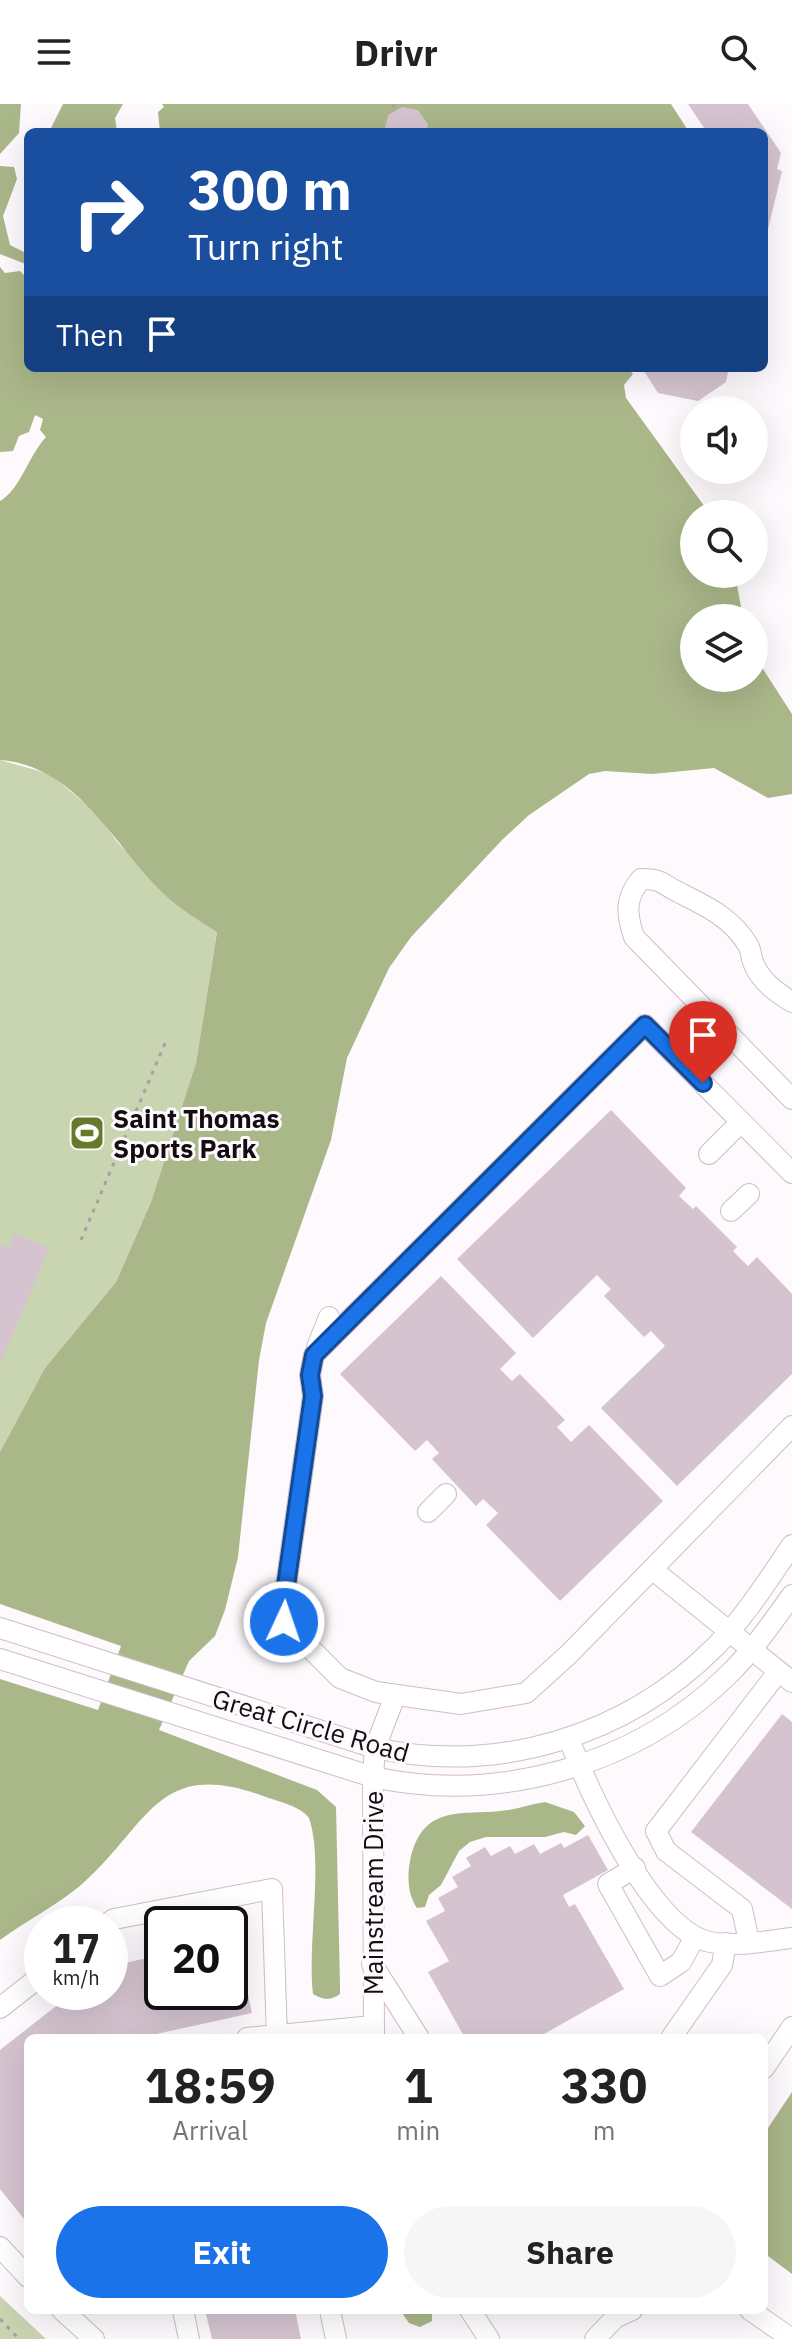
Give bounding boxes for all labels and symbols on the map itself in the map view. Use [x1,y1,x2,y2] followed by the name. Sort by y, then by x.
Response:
[669,1001,737,1083] pin
[113,1101,280,1165] place label: Saint Thomas Sports Park
[68,1114,106,1152] sports icon: Saint Thomas Sports Park
[242,1580,326,1664] position arrow
[209,1681,413,1769] street label: Great Circle Road
[356,1791,390,1995] street label: Mainstream Drive
[144,1906,248,2010] speed limit sign: 20

